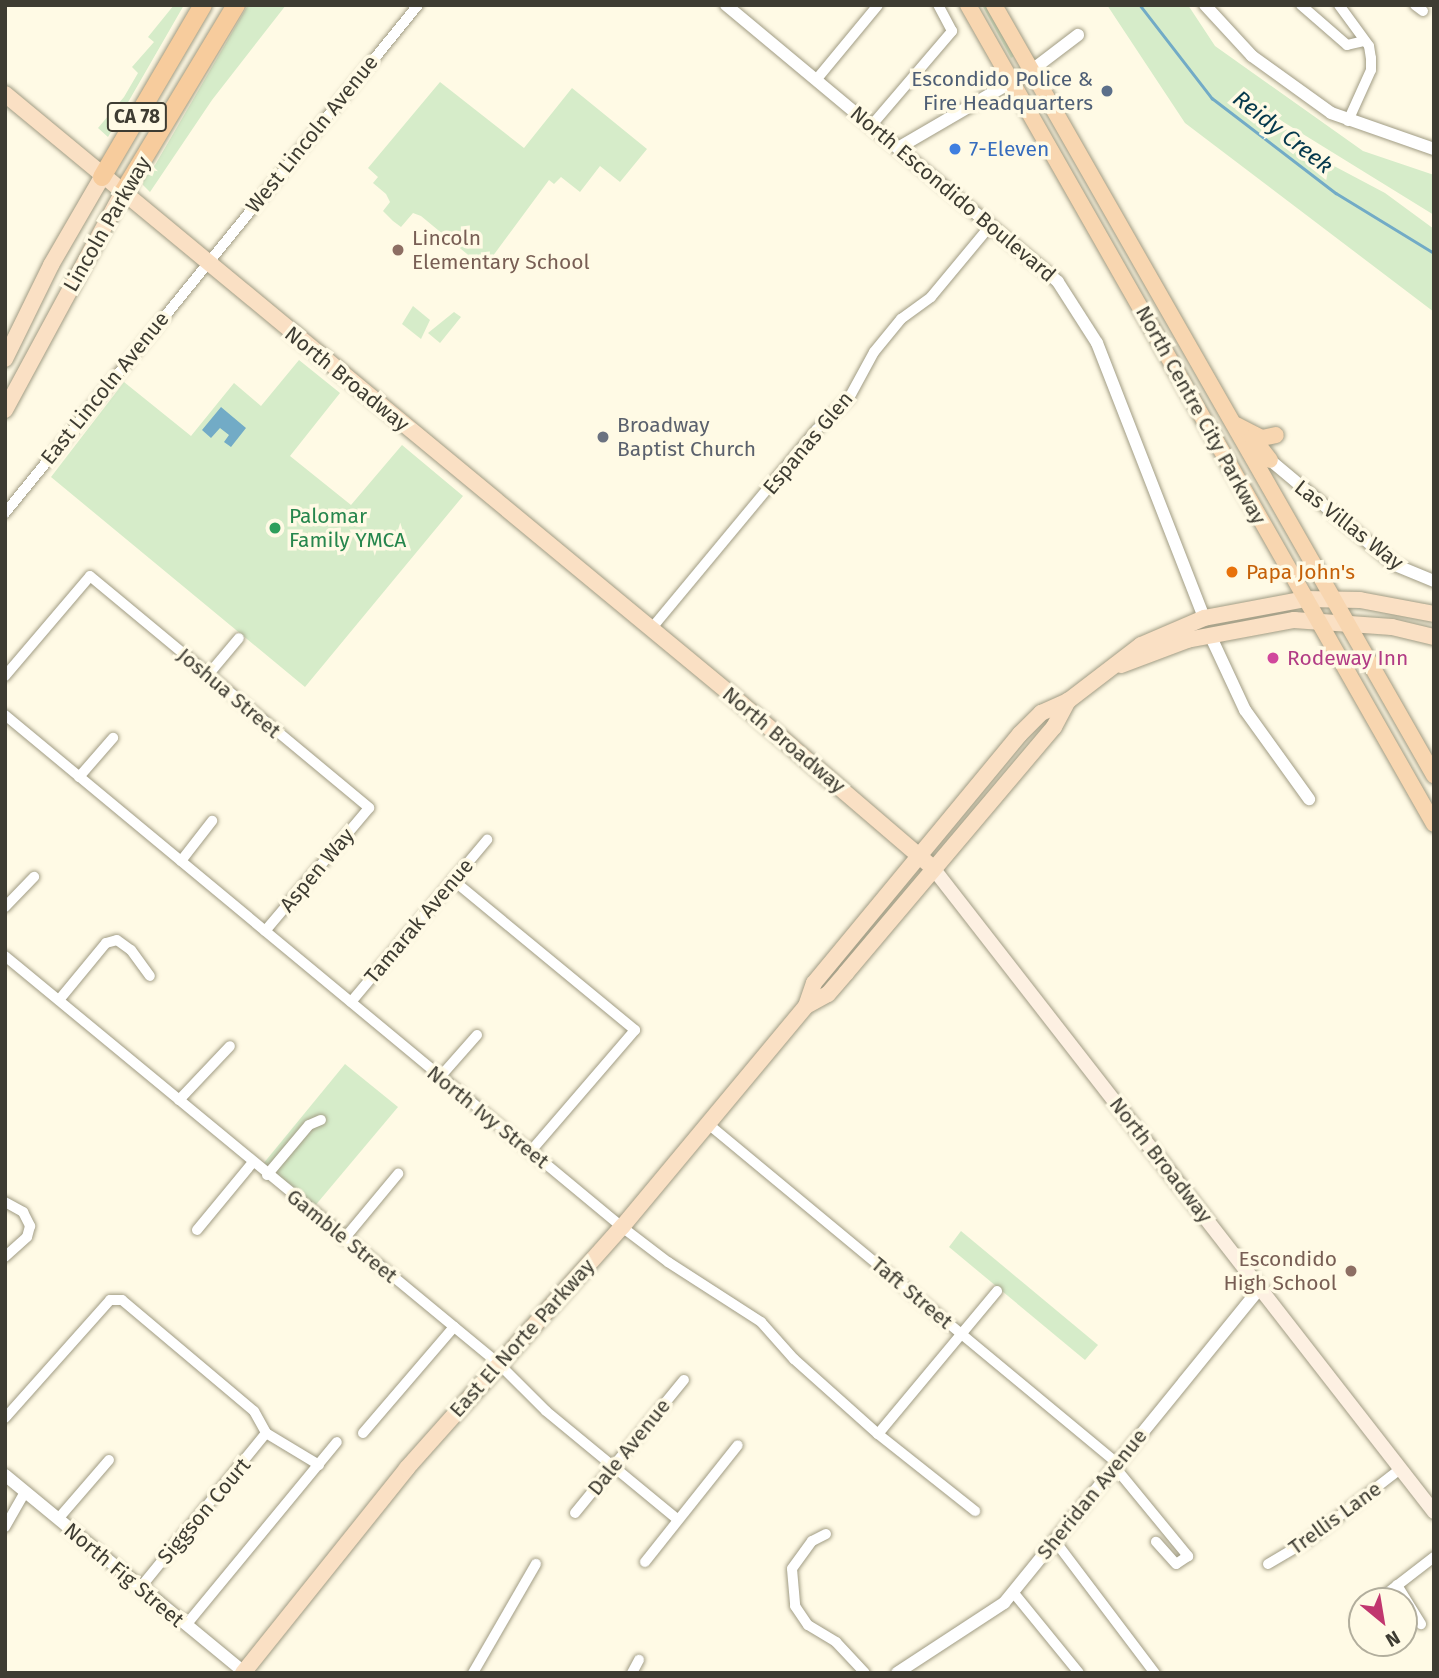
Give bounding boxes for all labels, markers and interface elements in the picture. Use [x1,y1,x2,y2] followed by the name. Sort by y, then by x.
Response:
[241,50,383,218] street label: West Lincoln Avenue
[911,66,1093,116] place label: Escondido Police & Fire Headquarters
[1099,83,1115,99] marker: Escondido Police & Fire Headquarters
[1228,84,1338,180] water label: Reidy Creek
[845,101,1061,287] street label: North Escondido Boulevard
[106,102,168,132] road number: CA 78
[969,136,1049,162] place label: 7-Eleven
[947,141,963,157] marker: 7-Eleven
[58,152,156,296] street label: Lincoln Parkway
[412,225,590,275] place label: Lincoln Elementary School
[390,242,406,258] marker: Lincoln Elementary School
[1130,301,1272,529] street label: North Centre City Parkway
[36,306,174,470] street label: East Lincoln Avenue
[280,321,414,437] street label: North Broadway
[758,386,858,500] street label: Espanas Glen
[617,412,756,462] place label: Broadway Baptist Church
[595,429,611,445] marker: Broadway Baptist Church
[1289,475,1409,575] street label: Las Villas Way
[289,503,406,553] place label: Palomar Family YMCA
[267,520,283,536] marker: Palomar Family YMCA
[1246,559,1355,585] place label: Papa John's
[1224,564,1240,580] marker: Papa John's
[172,643,286,743] street label: Joshua Street
[1287,645,1408,671] place label: Rodeway Inn
[1265,650,1281,666] marker: Rodeway Inn
[717,681,851,799] street label: North Broadway
[275,823,359,917] street label: Aspen Way
[359,853,479,989] street label: Tamarak Avenue
[422,1060,554,1174] street label: North Ivy Street
[1104,1092,1218,1228] street label: North Broadway
[282,1184,402,1288] street label: Gamble Street
[1224,1246,1337,1296] place label: Escondido High School
[866,1252,958,1334] street label: Taft Street
[444,1254,600,1422] street label: East El Norte Parkway
[1343,1263,1359,1279] marker: Escondido High School
[582,1393,676,1501] street label: Dale Avenue
[1032,1424,1152,1564] street label: Sheridan Avenue
[152,1453,256,1569] street label: Siggson Court
[1284,1476,1386,1560] street label: Trellis Lane
[59,1517,189,1633] street label: North Fig Street
[1348,1587,1418,1657] north arrow
[1382,1626,1404,1652] text: N

